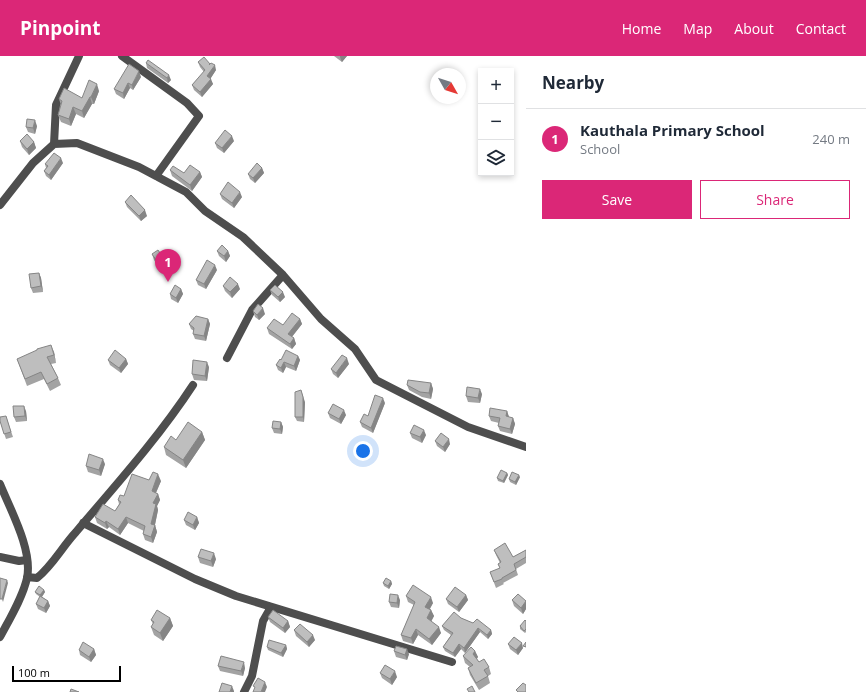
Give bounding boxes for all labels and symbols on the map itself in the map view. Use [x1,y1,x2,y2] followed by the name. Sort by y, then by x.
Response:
[430,68,466,104] north arrow
[155,249,181,282] pin: 1
[353,441,373,461] your location
[12,664,121,683] scale bar

